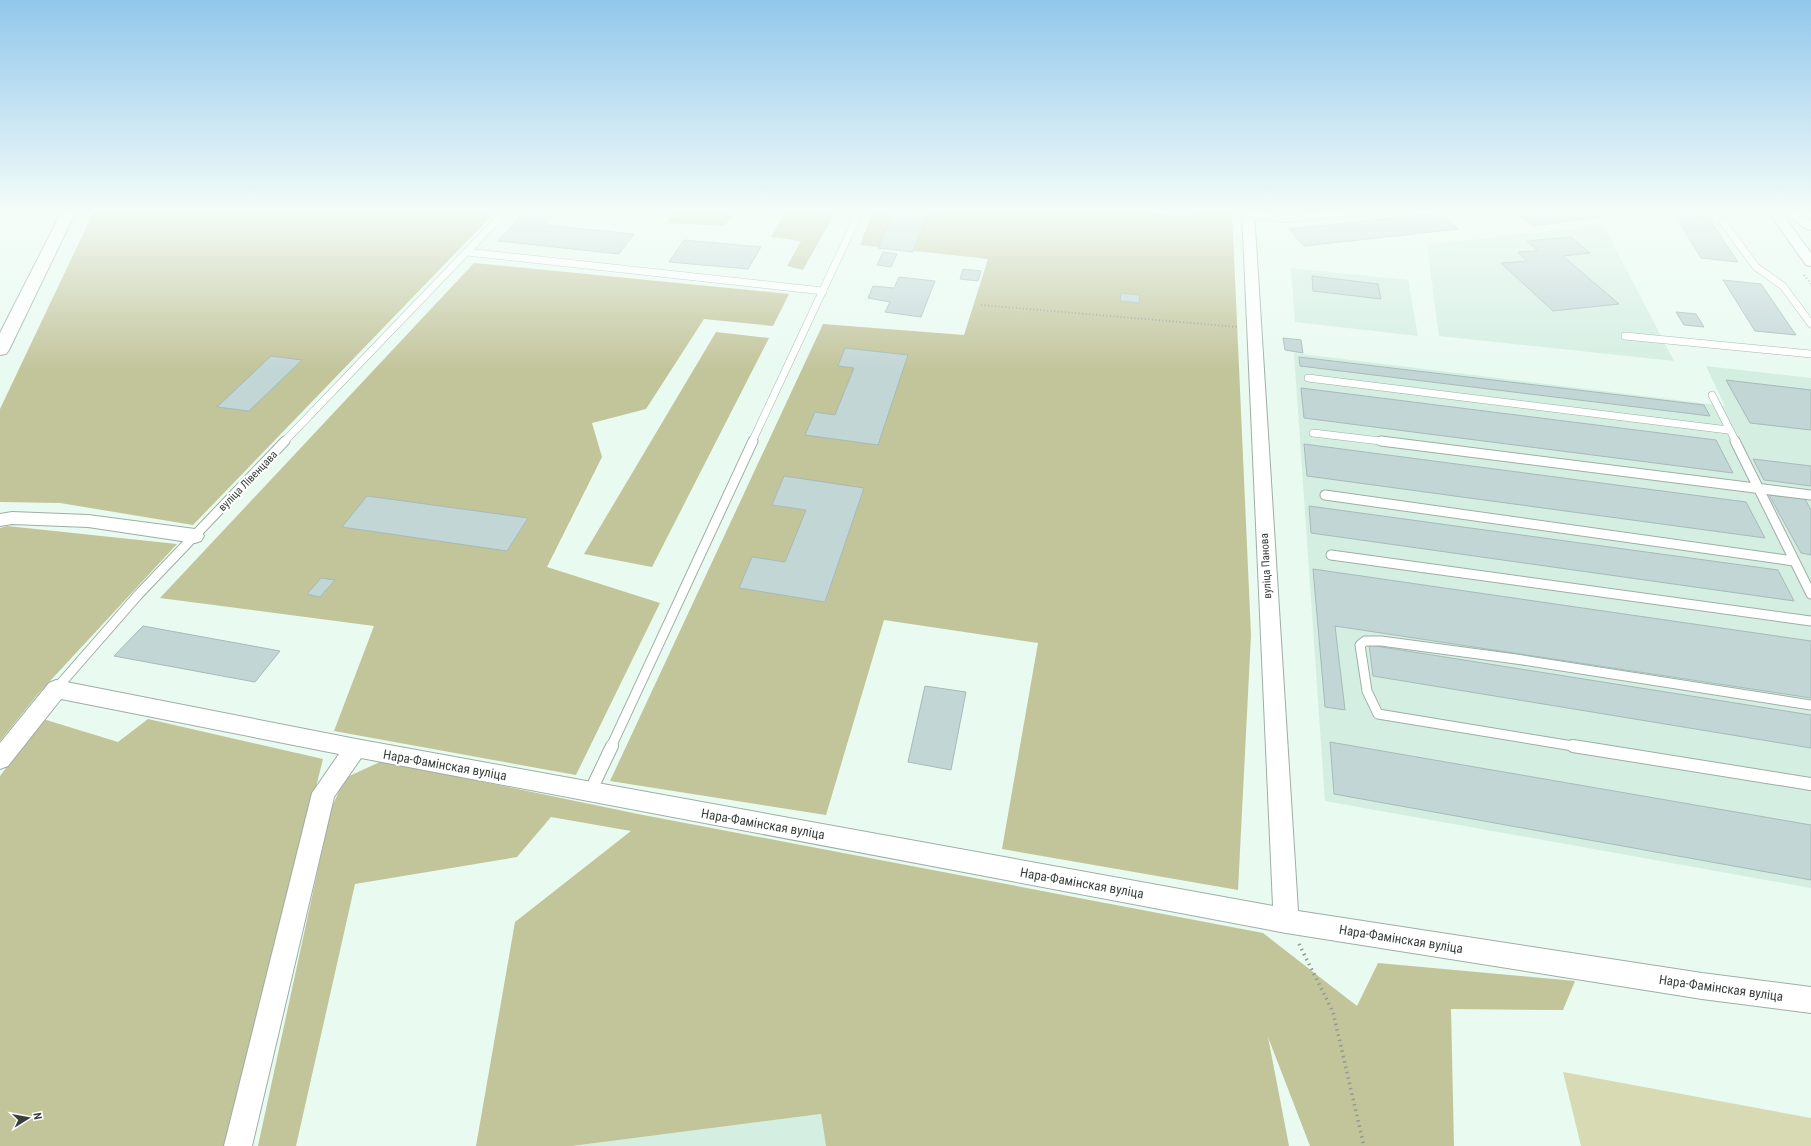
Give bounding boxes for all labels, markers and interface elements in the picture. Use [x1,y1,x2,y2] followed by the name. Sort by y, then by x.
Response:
[216,448,280,514] street label: вуліца Лівенцава
[1258,533,1274,599] street label: вуліца Панова
[382,747,508,783] street label: Нара-Фамінская вуліца
[700,806,826,842] street label: Нара-Фамінская вуліца
[1019,865,1145,901] street label: Нара-Фамінская вуліца
[1338,922,1464,956] street label: Нара-Фамінская вуліца
[1658,972,1784,1004] street label: Нара-Фамінская вуліца
[8,1098,48,1138] north arrow
[30,1112,44,1121] text: N

